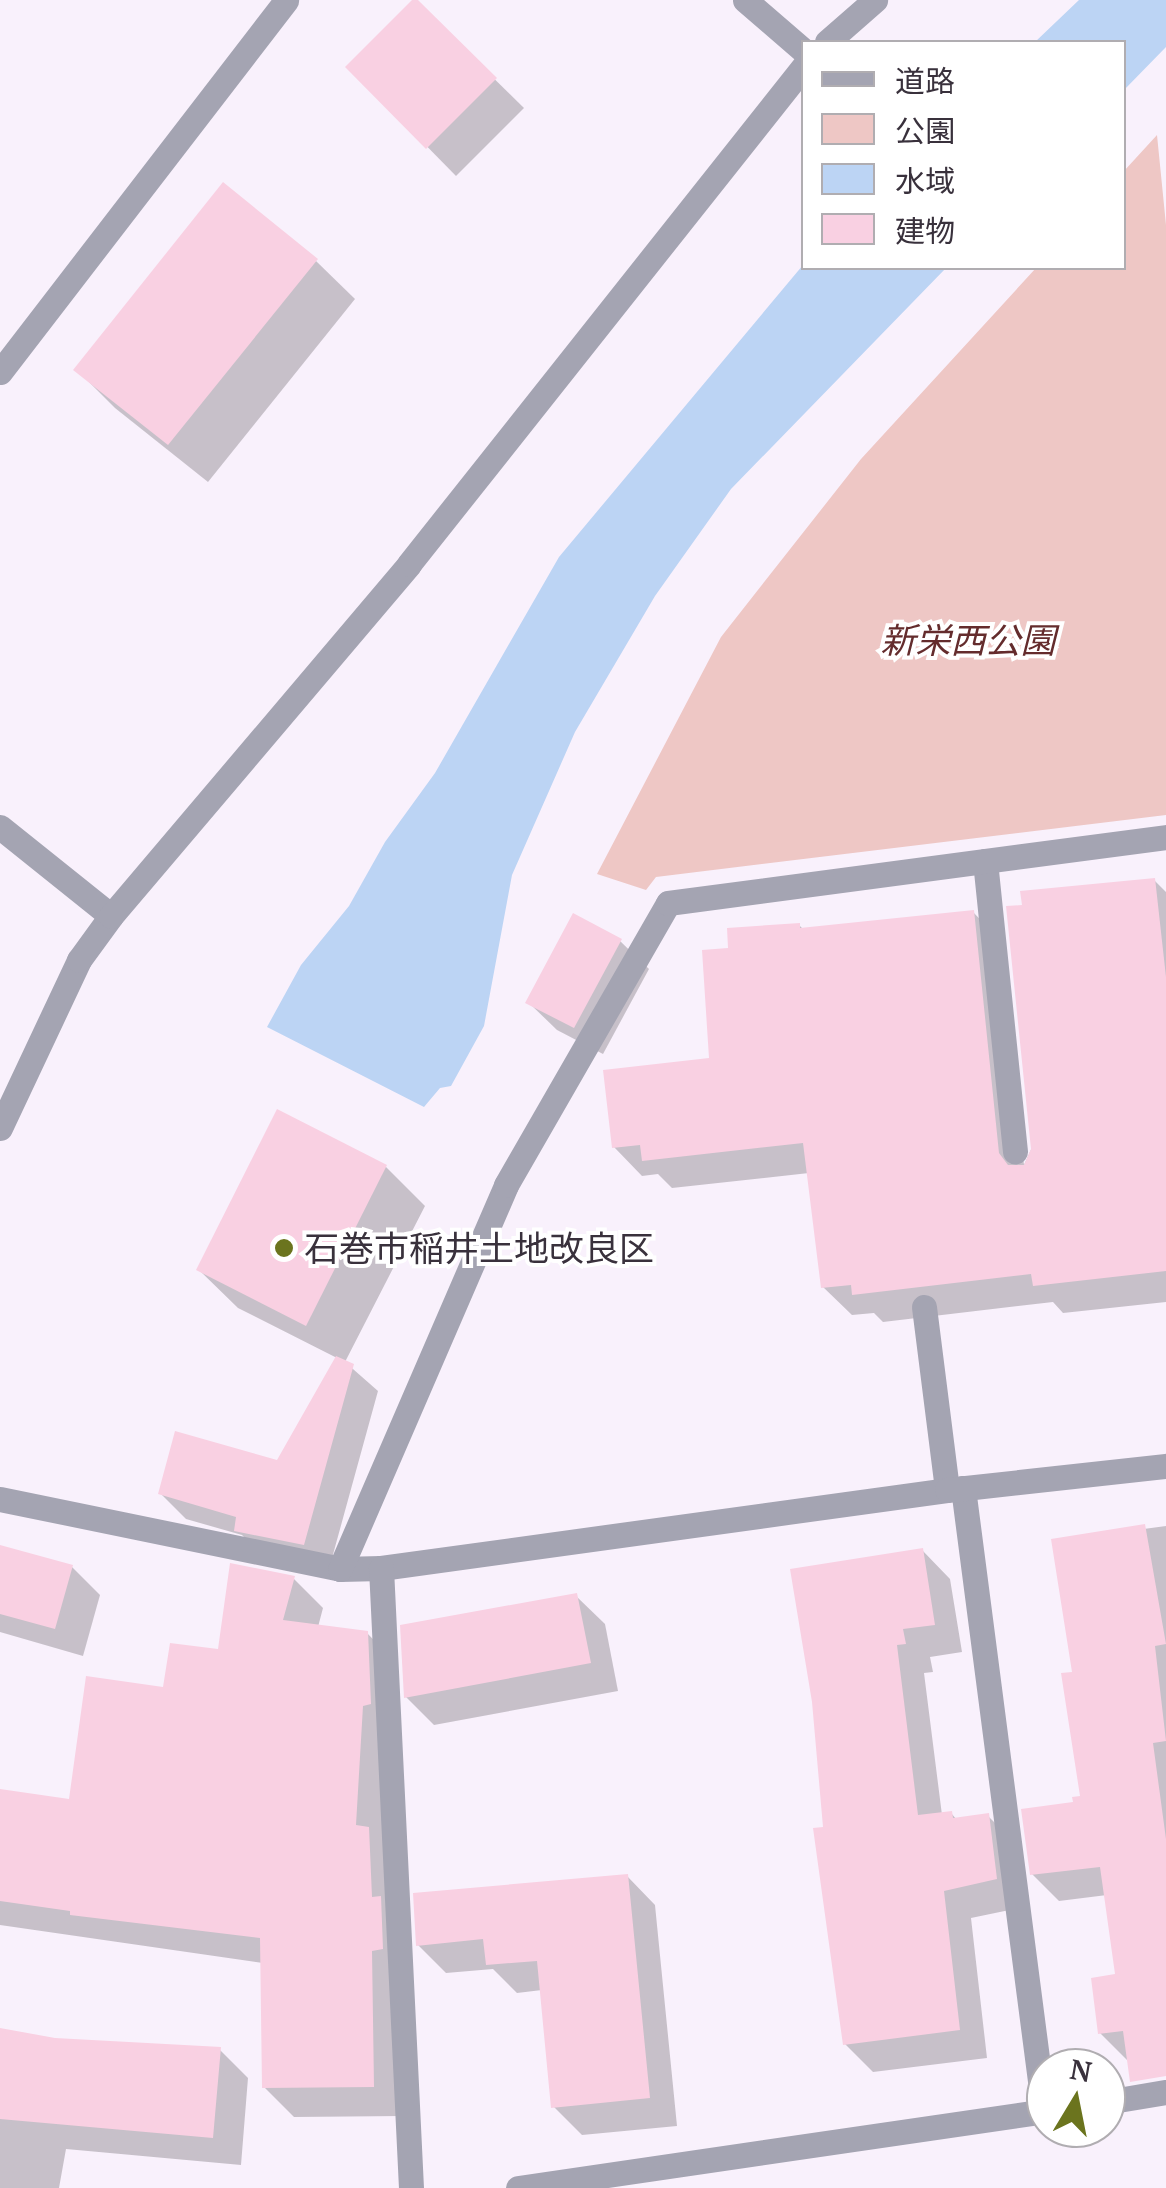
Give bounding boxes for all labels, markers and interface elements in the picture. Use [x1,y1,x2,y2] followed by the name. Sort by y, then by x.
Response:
[801,40,1126,270] legend
[895,61,955,101] text: 道路
[895,111,955,151] text: 公園
[895,161,955,201] text: 水域
[895,211,955,251] text: 建物
[881,619,1055,661] park label: 新栄西公園
[304,1227,654,1269] place label: 石巻市稲井土地改良区
[273,1237,295,1259] marker: 石巻市稲井土地改良区
[1026,2048,1126,2148] north arrow
[1067,2050,1095,2090] text: N

